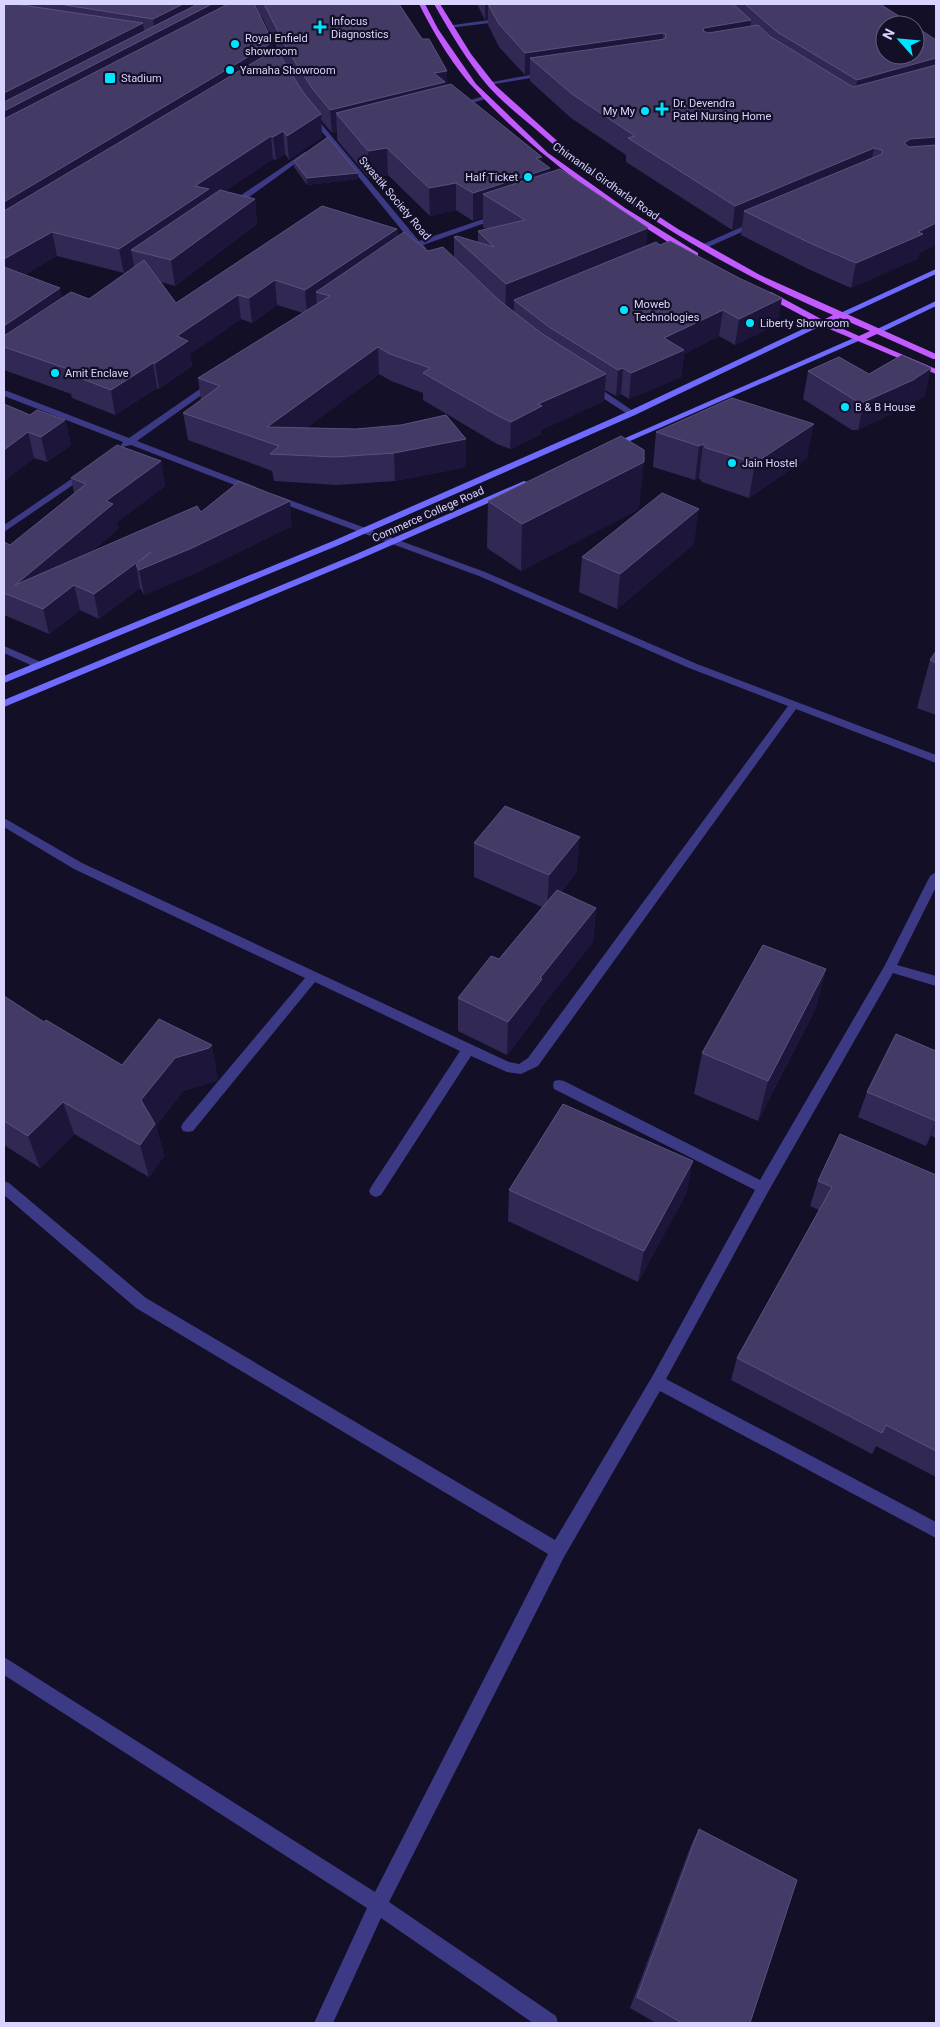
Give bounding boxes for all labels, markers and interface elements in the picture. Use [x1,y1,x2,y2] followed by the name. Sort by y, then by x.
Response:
[331,15,389,41] place label: Infocus Diagnostics
[875,15,925,65] north arrow
[313,20,327,34] marker: Infocus Diagnostics
[879,26,898,42] text: N
[245,32,308,58] place label: Royal Enfield showroom
[229,38,241,50] marker: Royal Enfield showroom
[224,64,236,76] marker: Yamaha Showroom
[240,64,336,77] place label: Yamaha Showroom
[103,71,117,85] marker: Stadium
[121,72,162,85] place label: Stadium
[673,97,771,123] place label: Dr. Devendra Patel Nursing Home
[655,102,669,116] marker: Dr. Devendra Patel Nursing Home
[603,105,636,118] place label: My My
[639,105,651,117] marker: My My
[550,140,661,223] street label: Chimanlal Girdharlal Road
[356,154,433,243] street label: Swastik Society Road
[465,171,518,184] place label: Half Ticket
[522,171,534,183] marker: Half Ticket
[634,298,700,324] place label: Moweb Technologies
[618,304,630,316] marker: Moweb Technologies
[744,317,756,329] marker: Liberty Showroom
[760,317,849,330] place label: Liberty Showroom
[49,367,61,379] marker: Amit Enclave
[65,367,129,380] place label: Amit Enclave
[839,401,851,413] marker: B & B House
[855,401,916,414] place label: B & B House
[726,457,738,469] marker: Jain Hostel
[742,457,797,470] place label: Jain Hostel
[370,484,486,545] street label: Commerce College Road

